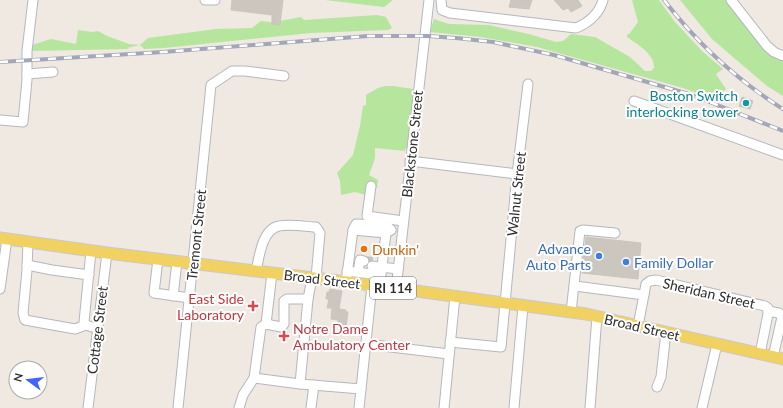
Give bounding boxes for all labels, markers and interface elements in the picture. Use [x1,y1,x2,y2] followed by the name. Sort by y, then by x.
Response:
[626,87,738,120] place label: Boston Switch interlocking tower
[398,90,426,198] street label: Blackstone Street
[741,98,751,108] marker: Boston Switch interlocking tower
[503,151,529,237] street label: Walnut Street
[183,189,209,281] street label: Tremont Street
[526,240,591,273] place label: Advance Auto Parts
[372,241,419,258] place label: Dunkin'
[359,244,369,254] marker: Dunkin'
[594,251,604,261] marker: Advance Auto Parts
[634,254,714,271] place label: Family Dollar
[621,257,631,267] marker: Family Dollar
[283,266,361,292] street label: Broad Street
[661,274,757,312] street label: Sheridan Street
[370,277,416,299] road number: RI 114
[83,285,111,375] street label: Cottage Street
[177,290,245,323] place label: East Side Laboratory
[247,300,259,312] marker: East Side Laboratory
[603,310,681,344] street label: Broad Street
[293,320,410,353] place label: Notre Dame Ambulatory Center
[278,330,290,342] marker: Notre Dame Ambulatory Center
[8,360,48,400] north arrow
[10,372,25,383] text: N

